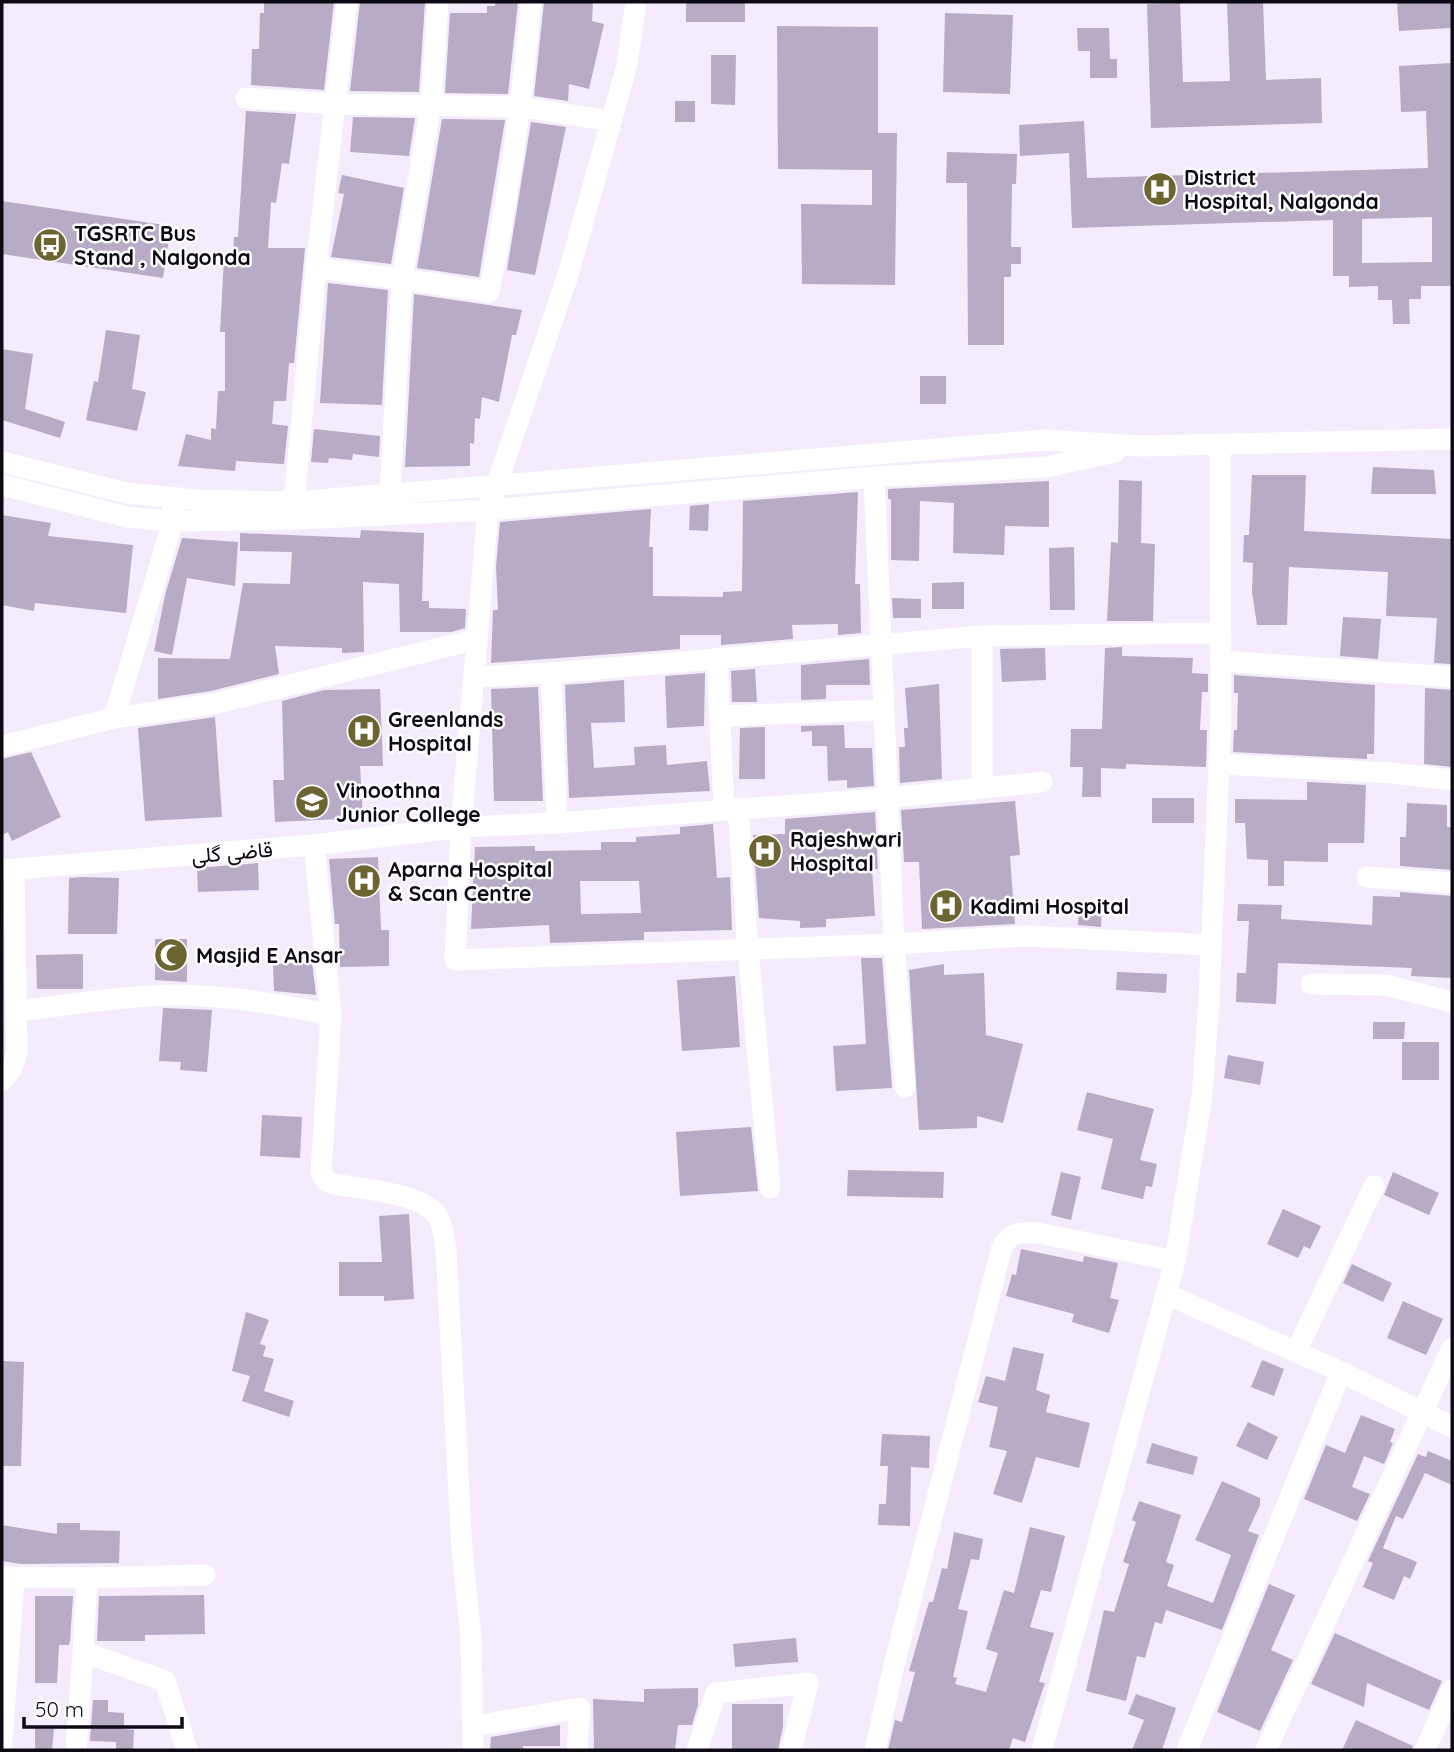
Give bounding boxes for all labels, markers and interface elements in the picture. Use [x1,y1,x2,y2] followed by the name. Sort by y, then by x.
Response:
[1184,164,1379,214] place label: District Hospital, Nalgonda
[1141,170,1179,208] hospital icon: District Hospital, Nalgonda
[74,220,251,270] place label: TGSRTC Bus Stand , Nalgonda
[31,226,69,264] bus stop icon: TGSRTC Bus Stand , Nalgonda
[388,706,503,756] place label: Greenlands Hospital
[345,712,383,750] hospital icon: Greenlands Hospital
[336,777,481,827] place label: Vinoothna Junior College
[293,783,331,821] school or university icon: Vinoothna Junior College
[790,826,902,876] place label: Rajeshwari Hospital
[746,832,784,870] hospital icon: Rajeshwari Hospital
[190,835,274,869] street label: قاضی گلی
[388,856,552,906] place label: Aparna Hospital & Scan Centre
[345,862,383,900] hospital icon: Aparna Hospital & Scan Centre
[927,887,965,925] hospital icon: Kadimi Hospital
[970,893,1129,919] place label: Kadimi Hospital
[152,936,190,974] mosque icon: Masjid E Ansar
[196,942,343,968] place label: Masjid E Ansar
[24,1686,182,1730] scale bar
[35,1696,84,1722] text: 50 m

